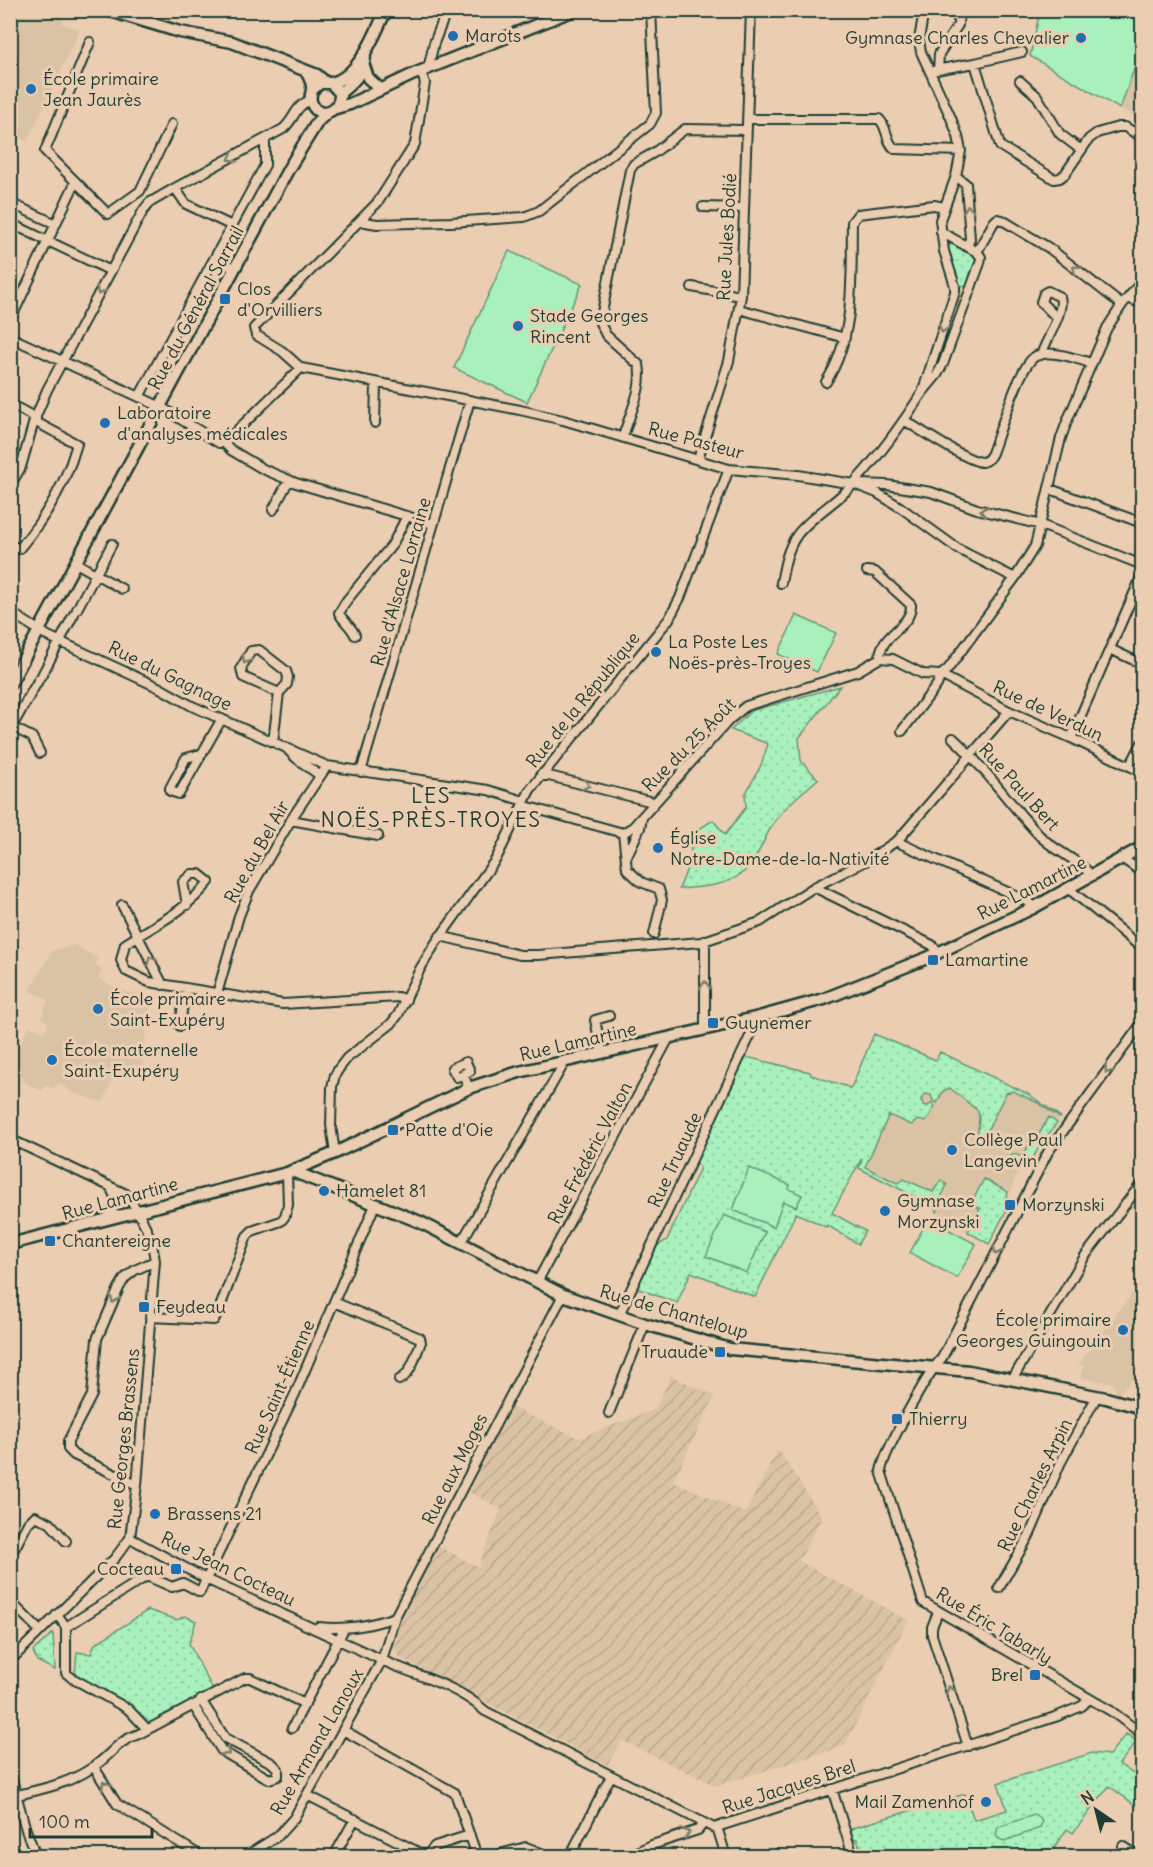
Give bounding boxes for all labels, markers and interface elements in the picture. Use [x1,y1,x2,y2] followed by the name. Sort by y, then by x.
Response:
[465,24,521,47] place label: Marots
[845,26,1070,49] place label: Gymnase Charles Chevalier
[446,29,460,43] marker: Marots
[1074,31,1088,45] marker: Gymnase Charles Chevalier
[43,67,159,111] place label: École primaire Jean Jaurès
[24,82,38,96] marker: École primaire Jean Jaurès
[227,151,238,162] one-way arrow
[712,173,741,301] street label: Rue Jules Bodié
[962,205,975,214] one-way arrow
[142,222,249,394] street label: Rue du Général Sarrail
[1072,266,1083,277] one-way arrow
[237,277,322,321] place label: Clos d'Orvilliers
[96,285,107,296] one-way arrow
[218,292,232,306] marker: Clos d'Orvilliers
[530,304,648,348] place label: Stade Georges Rincent
[511,319,525,333] marker: Stade Georges Rincent
[938,323,950,334] one-way arrow
[117,401,288,445] place label: Laboratoire d'analyses médicales
[98,416,112,430] marker: Laboratoire d'analyses médicales
[646,417,747,464] street label: Rue Pasteur
[365,495,436,669] street label: Rue d'Alsace Lorraine
[980,506,990,518] one-way arrow
[521,627,645,772] street label: Rue de la République
[668,630,811,674] place label: La Poste Les Noës-près-Troyes
[105,636,236,715] street label: Rue du Gagnage
[649,645,663,659] marker: La Poste Les Noës-près-Troyes
[242,653,253,664] one-way arrow
[989,675,1107,746] street label: Rue de Verdun
[637,693,741,797] street label: Rue du 25 Août
[974,738,1065,835] street label: Rue Paul Bert
[581,778,591,791] one-way arrow
[320,782,542,833] district label: LES NOËS-PRÈS-TROYES
[219,796,295,907] street label: Rue du Bel Air
[670,826,889,870] place label: Église Notre-Dame-de-la-Nativité
[651,841,665,855] marker: Église Notre-Dame-de-la-Nativité
[973,850,1090,925] street label: Rue Lamartine
[945,948,1029,971] place label: Lamartine
[926,953,940,967] marker: Lamartine
[146,956,158,967] one-way arrow
[699,981,711,990] one-way arrow
[110,987,226,1031] place label: École primaire Saint-Exupéry
[91,1002,105,1016] marker: École primaire Saint-Exupéry
[725,1011,812,1034] place label: Guynemer
[706,1016,720,1030] marker: Guynemer
[517,1017,639,1066] street label: Rue Lamartine
[64,1038,198,1082] place label: École maternelle Saint-Exupéry
[45,1053,59,1067] marker: École maternelle Saint-Exupéry
[1104,1063,1115,1074] one-way arrow
[542,1078,637,1228] street label: Rue Frédéric Valton
[642,1108,707,1211] street label: Rue Truaude
[405,1118,493,1141] place label: Patte d'Oie
[386,1123,400,1137] marker: Patte d'Oie
[964,1128,1063,1172] place label: Collège Paul Langevin
[945,1143,959,1157] marker: Collège Paul Langevin
[59,1172,180,1225] street label: Rue Lamartine
[336,1179,426,1202] place label: Hamelet 81
[317,1184,331,1198] marker: Hamelet 81
[897,1189,980,1233] place label: Gymnase Morzynski
[1022,1193,1105,1216] place label: Morzynski
[1003,1198,1017,1212] marker: Morzynski
[878,1204,892,1218] marker: Gymnase Morzynski
[62,1229,171,1252] place label: Chantereigne
[43,1234,57,1248] marker: Chantereigne
[993,1244,1004,1255] one-way arrow
[597,1279,751,1344] street label: Rue de Chanteloup
[109,1293,121,1304] one-way arrow
[156,1295,226,1318] place label: Feydeau
[137,1300,151,1314] marker: Feydeau
[956,1308,1111,1352] place label: École primaire Georges Guingouin
[240,1316,319,1457] street label: Rue Saint-Étienne
[1116,1323,1130,1337] marker: École primaire Georges Guingouin
[641,1340,708,1363] place label: Truaude
[713,1345,727,1359] marker: Truaude
[103,1347,144,1531] street label: Rue Georges Brassens
[909,1407,967,1430] place label: Thierry
[417,1409,493,1528] street label: Rue aux Moges
[890,1412,904,1426] marker: Thierry
[992,1414,1077,1555] street label: Rue Charles Arpin
[167,1502,262,1525] place label: Brassens 21
[148,1507,162,1521] marker: Brassens 21
[157,1526,299,1611] street label: Rue Jean Cocteau
[97,1557,164,1580] place label: Cocteau
[169,1562,183,1576] marker: Cocteau
[932,1582,1056,1669] street label: Rue Éric Tabarly
[991,1663,1023,1686] place label: Brel
[265,1664,368,1819] street label: Rue Armand Lanoux
[1028,1668,1042,1682] marker: Brel
[945,1685,957,1696] one-way arrow
[219,1745,230,1756] one-way arrow
[719,1754,858,1819] street label: Rue Jacques Brel
[1066,1780,1126,1840] north arrow
[101,1781,113,1791] one-way arrow
[1077,1786,1098,1809] text: N
[855,1790,975,1813] place label: Mail Zamenhof
[979,1795,993,1809] marker: Mail Zamenhof
[30,1801,152,1839] scale bar
[39,1810,90,1833] text: 100 m
[681,1828,691,1841] one-way arrow

